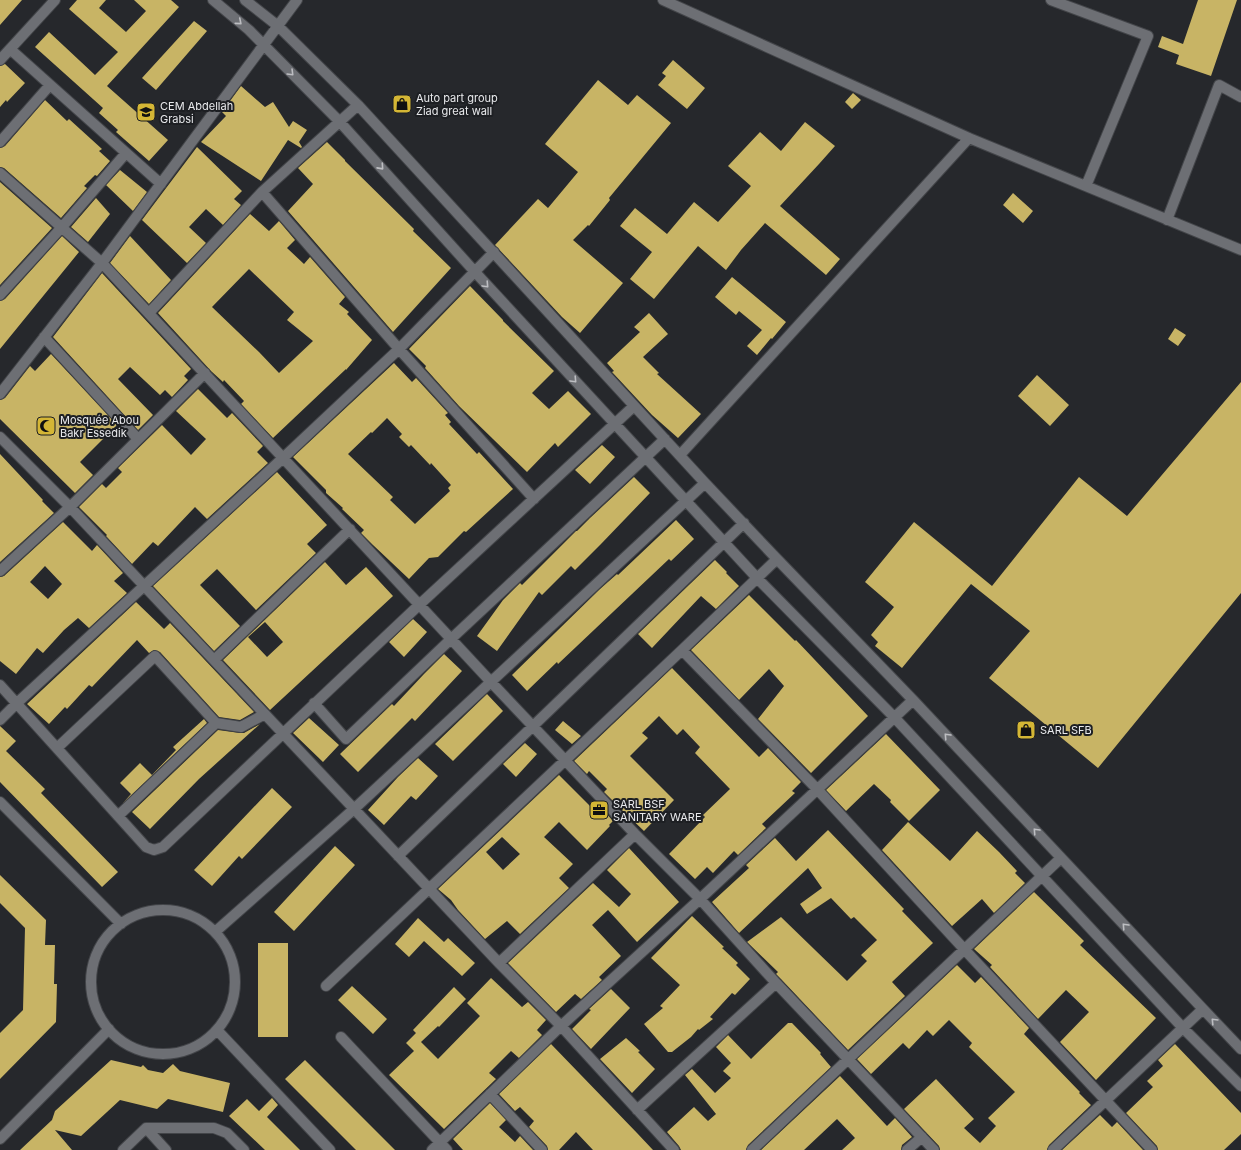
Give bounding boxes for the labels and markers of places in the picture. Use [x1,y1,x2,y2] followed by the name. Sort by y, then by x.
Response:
[416,91,498,118] place label: Auto part group Ziad great wall
[391,93,413,115] shop icon: Auto part group Ziad great wall
[160,99,233,126] place label: CEM Abdellah Grabsi
[135,101,157,123] school or university icon: CEM Abdellah Grabsi
[60,413,139,440] place label: Mosquée Abou Bakr Essedik
[35,415,57,437] mosque icon: Mosquée Abou Bakr Essedik
[1015,719,1037,741] shop icon: SARL SFB
[1040,723,1092,737] place label: SARL SFB
[613,797,702,824] place label: SARL BSF SANITARY WARE
[588,799,610,821] office icon: SARL BSF SANITARY WARE

